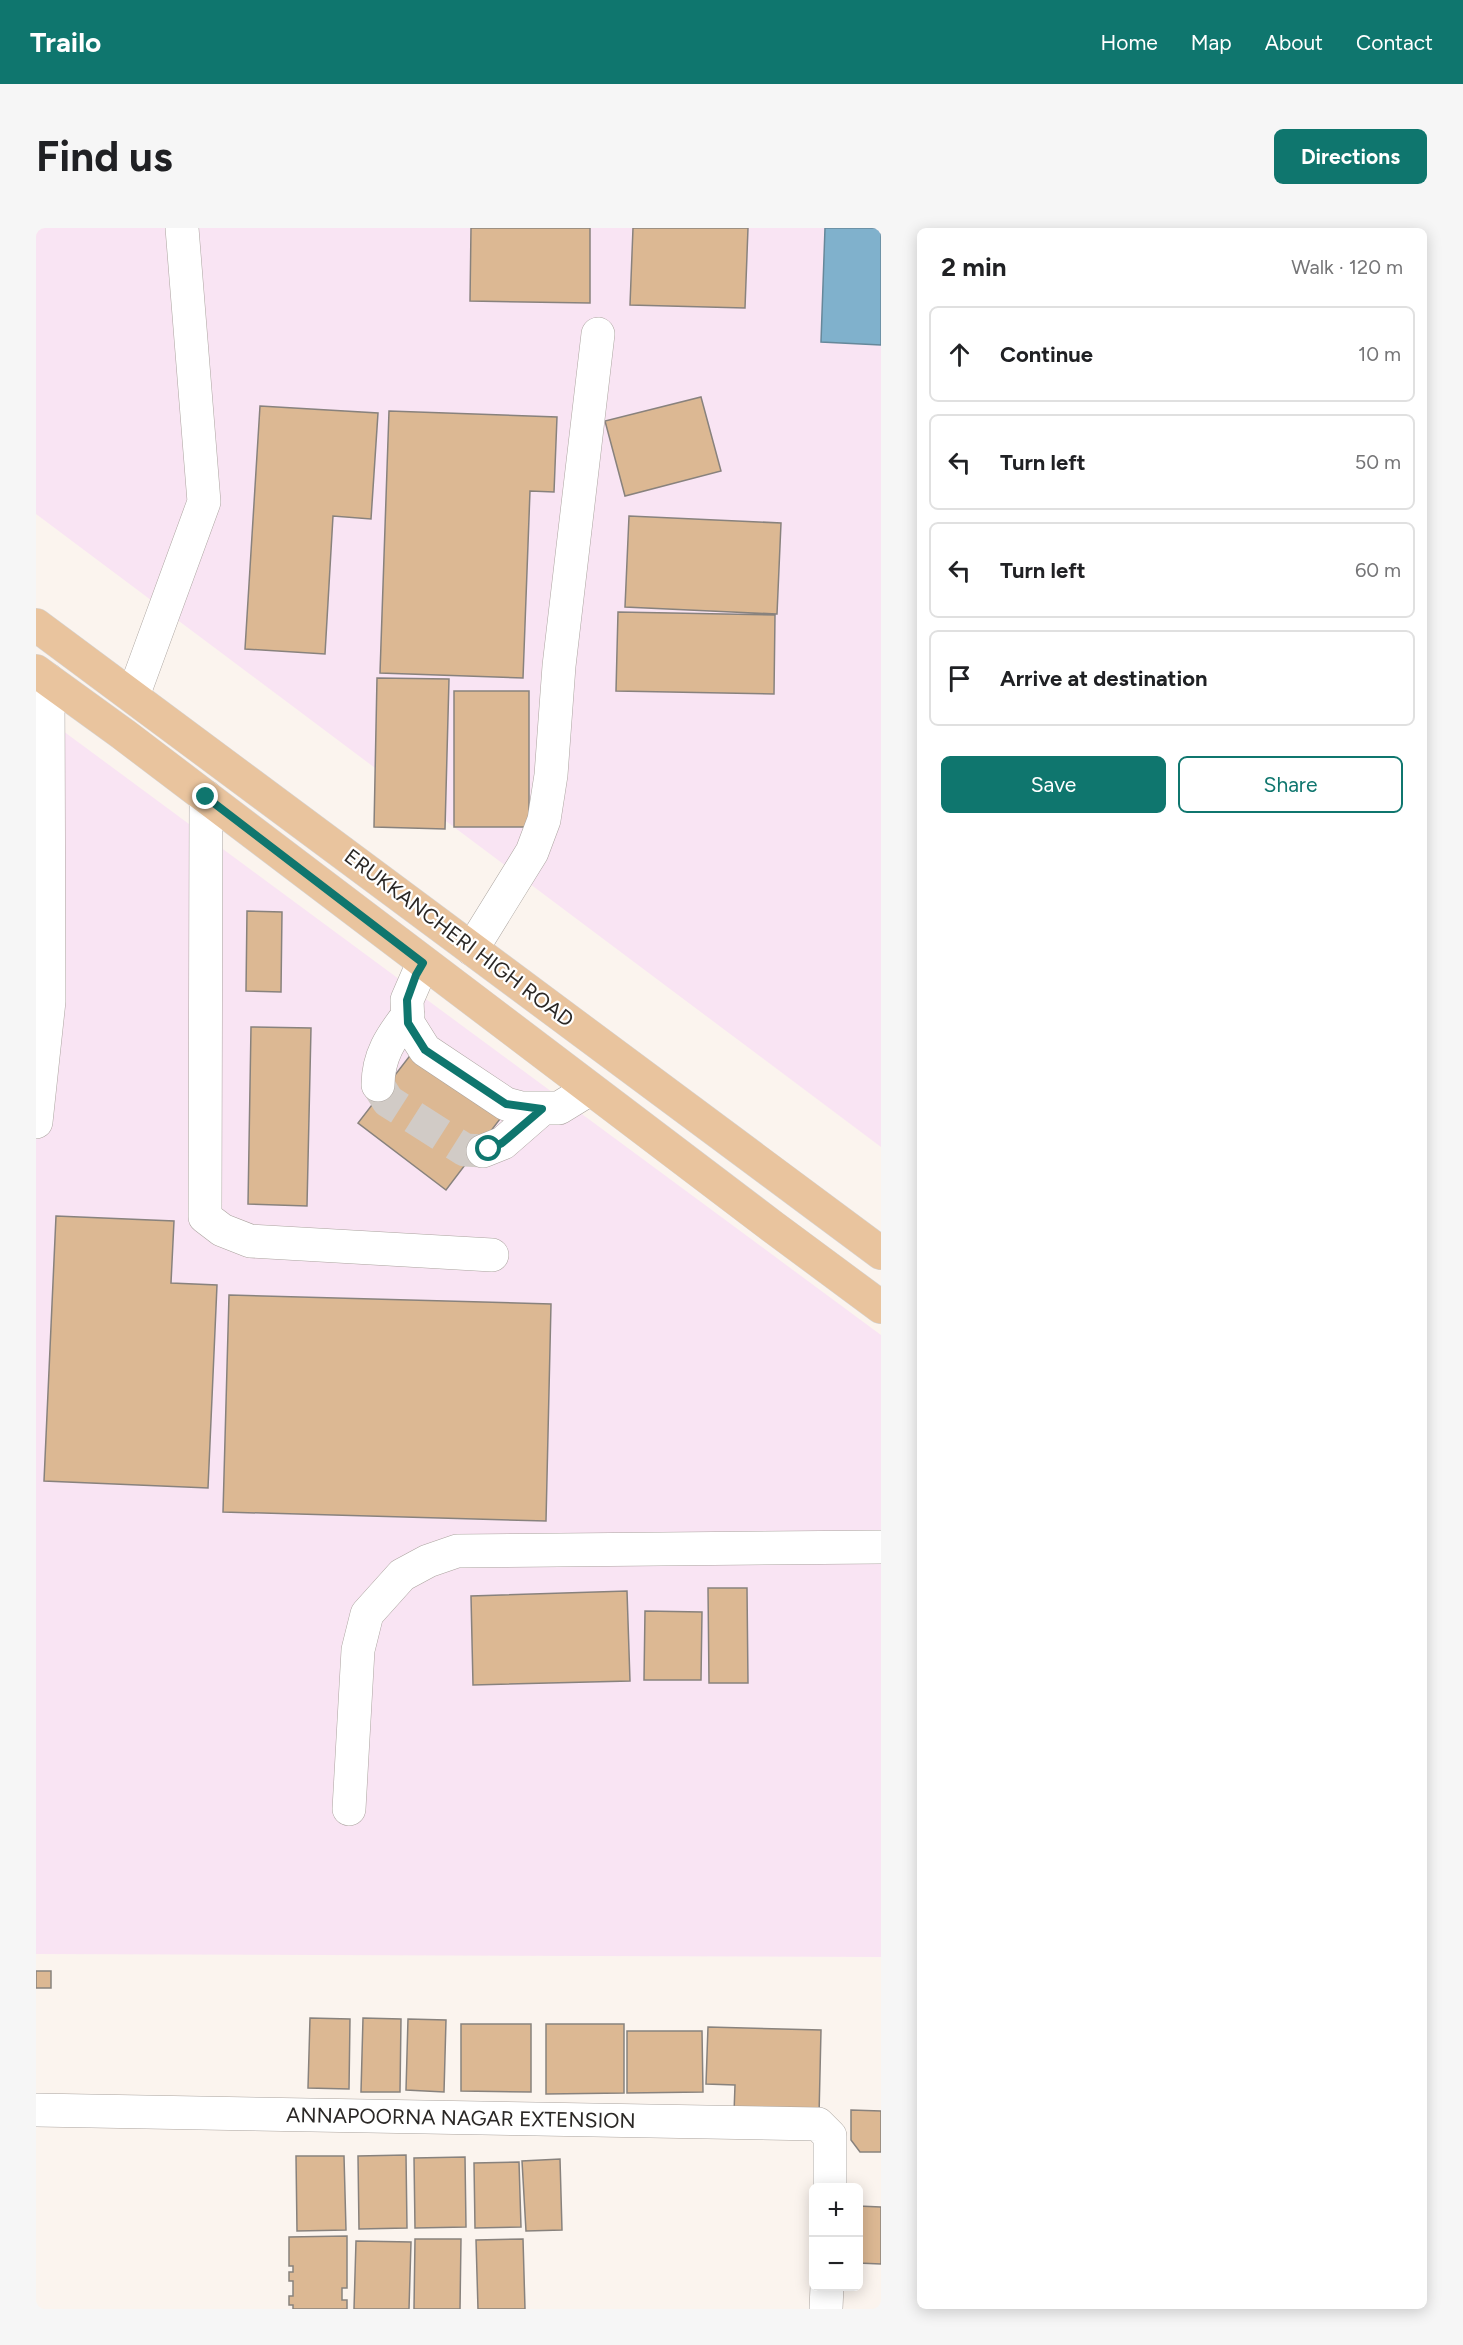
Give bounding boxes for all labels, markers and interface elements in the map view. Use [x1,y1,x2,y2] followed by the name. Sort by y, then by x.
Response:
[30,25,101,59] text: Trailo
[1101,30,1158,55] text: Home
[1191,30,1232,55] text: Map
[1265,30,1323,55] text: About
[1356,30,1433,55] text: Contact
[1274,129,1427,184] button: Directions
[36,131,173,182] text: Find us
[941,251,1007,283] text: 2 min
[1291,255,1403,279] text: Walk · 120 m
[943,338,976,371] icon: ahead
[1000,341,1093,368] text: Continue
[1358,342,1401,366] text: 10 m
[943,446,976,479] icon: left
[1000,449,1086,476] text: Turn left
[1355,450,1401,474] text: 50 m
[943,554,976,587] icon: left
[1000,557,1086,584] text: Turn left
[1355,558,1401,582] text: 60 m
[943,662,976,695] icon: arrive
[1000,665,1208,692] text: Arrive at destination
[941,756,1166,813] button: Save
[1178,756,1403,813] button: Share
[192,783,218,809] route end
[340,843,579,1032] street label: ERUKKANCHERI HIGH ROAD
[475,1135,501,1161] route start
[286,2102,636,2133] street label: ANNAPOORNA NAGAR EXTENSION
[809,2183,863,2291] map controls
[809,2183,863,2237] button: +
[809,2237,863,2291] button: −

